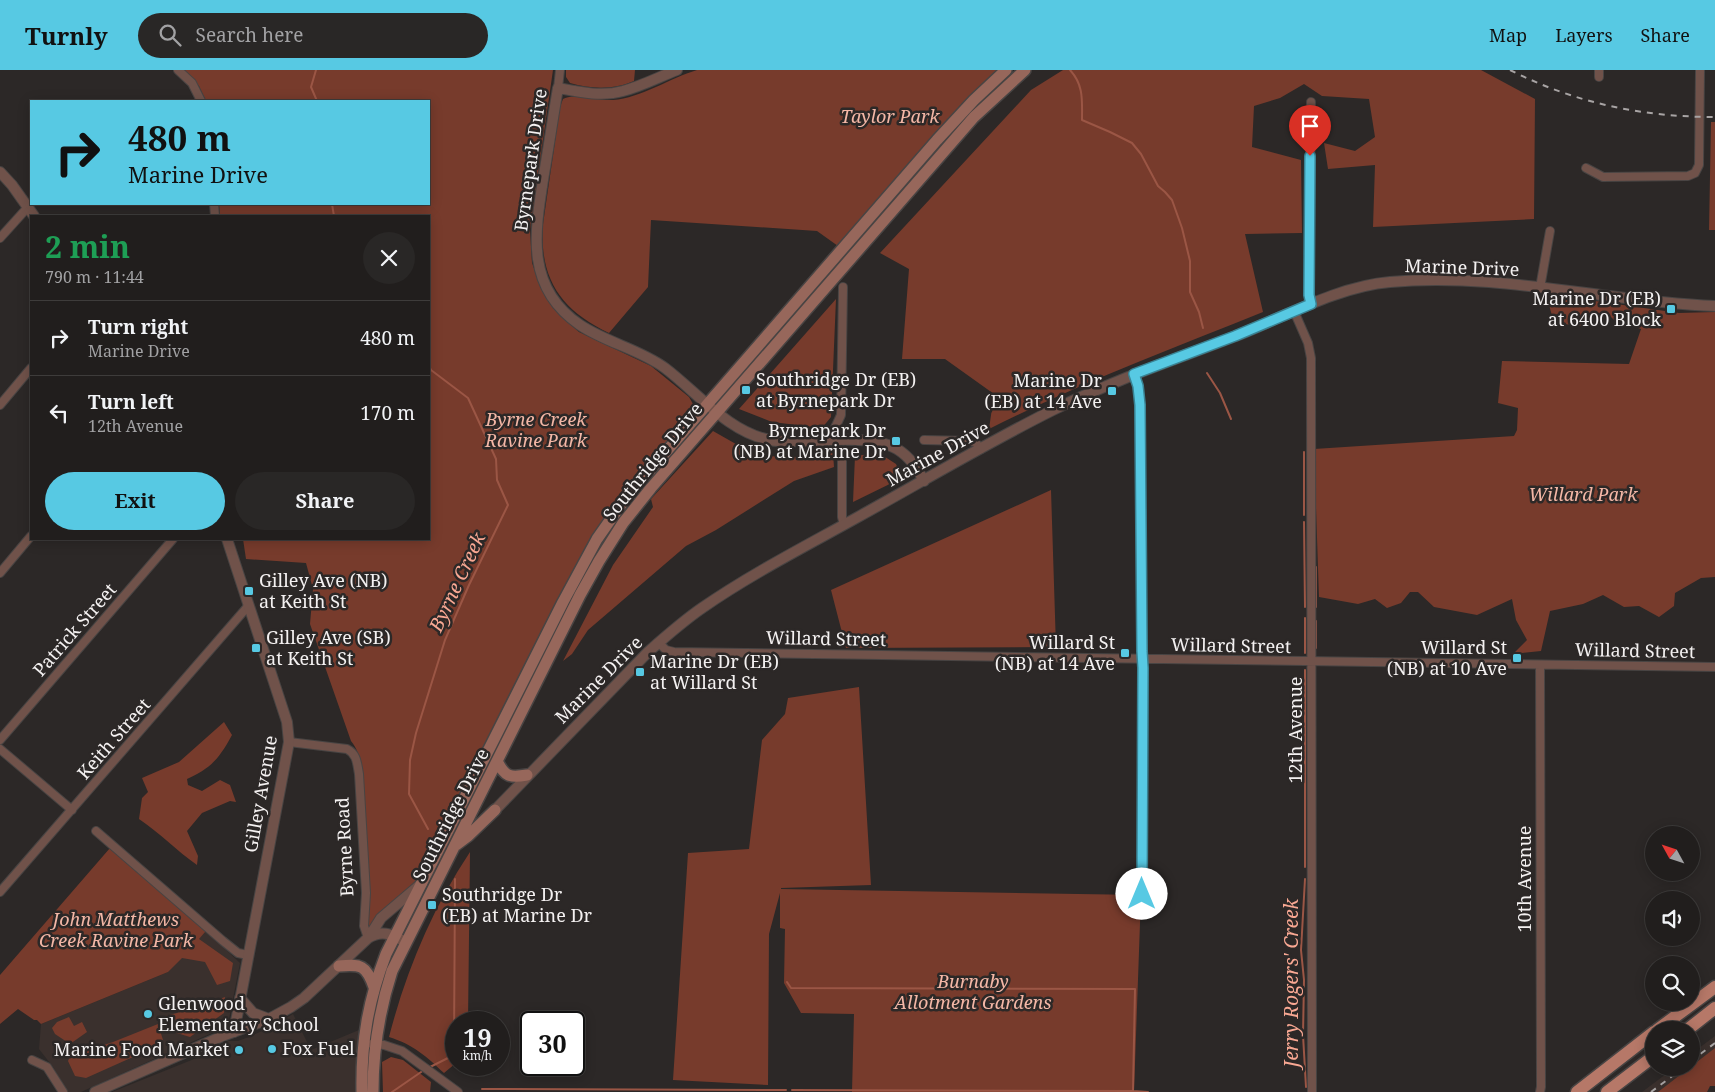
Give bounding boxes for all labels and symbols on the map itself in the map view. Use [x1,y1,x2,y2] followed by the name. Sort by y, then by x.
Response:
[508,87,552,233] street label: Byrnepark Drive
[840,104,940,128] park label: Taylor Park
[1289,105,1331,156] pin
[1404,253,1520,281] street label: Marine Drive
[1532,286,1661,331] place label: Marine Dr (EB) at 6400 Block
[1665,303,1677,315] marker: Marine Dr (EB) at 6400 Block
[756,367,916,412] place label: Southridge Dr (EB) at Byrnepark Dr
[984,368,1103,413] place label: Marine Dr (EB) at 14 Ave
[740,384,752,396] marker: Southridge Dr (EB) at Byrnepark Dr
[1106,385,1118,397] marker: Marine Dr (EB) at 14 Ave
[597,397,708,526] street label: Southridge Drive
[484,407,588,452] park label: Byrne Creek Ravine Park
[882,415,993,491] street label: Marine Drive
[733,418,887,463] place label: Byrnepark Dr (NB) at Marine Dr
[890,435,902,447] marker: Byrnepark Dr (NB) at Marine Dr
[1528,482,1638,506] park label: Willard Park
[422,527,492,637] water label: Byrne Creek
[259,568,388,613] place label: Gilley Ave (NB) at Keith St
[27,578,121,681] street label: Patrick Street
[243,585,255,597] marker: Gilley Ave (NB) at Keith St
[266,625,391,670] place label: Gilley Ave (SB) at Keith St
[766,625,886,651] street label: Willard Street
[549,630,647,728] street label: Marine Drive
[995,630,1115,675] place label: Willard St (NB) at 14 Ave
[1171,632,1291,658] street label: Willard Street
[1387,635,1507,680] place label: Willard St (NB) at 10 Ave
[1575,637,1695,663] street label: Willard Street
[250,642,262,654] marker: Gilley Ave (SB) at Keith St
[1119,647,1131,659] marker: Willard St (NB) at 14 Ave
[650,649,779,694] place label: Marine Dr (EB) at Willard St
[1511,652,1523,664] marker: Willard St (NB) at 10 Ave
[634,666,646,678] marker: Marine Dr (EB) at Willard St
[1283,677,1307,783] street label: 12th Avenue
[71,693,155,784] street label: Keith Street
[238,733,282,854] street label: Gilley Avenue
[406,744,494,885] street label: Southridge Drive
[329,797,359,897] street label: Byrne Road
[1512,826,1536,932] street label: 10th Avenue
[1645,826,1700,881] north arrow
[1115,867,1167,919] position arrow
[442,882,593,927] place label: Southridge Dr (EB) at Marine Dr
[1278,897,1304,1070] water label: Jerry Rogers' Creek
[426,899,438,911] marker: Southridge Dr (EB) at Marine Dr
[39,907,194,952] park label: John Matthews Creek Ravine Park
[892,969,1052,1014] park label: Burnaby Allotment Gardens
[158,991,319,1036] place label: Glenwood Elementary School
[142,1008,154,1020] marker: Glenwood Elementary School
[520,1011,585,1076] speed limit sign: 30
[282,1036,355,1060] place label: Fox Fuel
[54,1037,229,1061] place label: Marine Food Market
[266,1043,278,1055] marker: Fox Fuel
[233,1044,245,1056] marker: Marine Food Market

